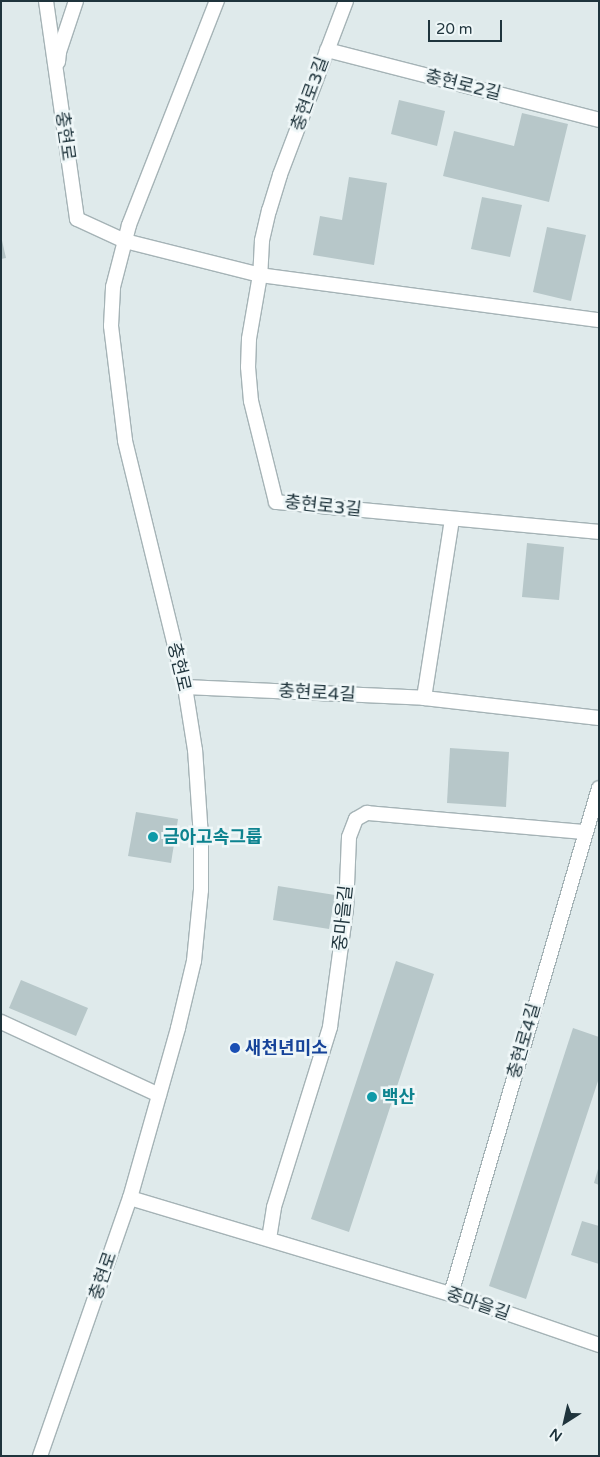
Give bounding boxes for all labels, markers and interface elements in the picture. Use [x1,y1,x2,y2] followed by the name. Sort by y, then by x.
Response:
[430,10,504,42] scale bar
[436,20,473,38] text: 20 m
[287,54,333,134] street label: 충현로3길
[423,65,503,105] street label: 충현로2길
[51,110,79,162] street label: 충현로
[283,491,363,521] street label: 충현로3길
[163,640,195,694] street label: 충현로
[278,680,356,706] street label: 충현로4길
[163,826,262,848] place label: 금아고속그룹
[147,831,159,843] marker: 금아고속그룹
[329,884,357,952] street label: 중마을길
[503,1001,545,1081] street label: 충현로4길
[245,1037,328,1059] place label: 새천년미소
[229,1042,241,1054] marker: 새천년미소
[382,1086,415,1108] place label: 백산
[366,1091,378,1103] marker: 백산
[85,1249,121,1303] street label: 충현로
[443,1283,513,1325] street label: 중마을길
[540,1397,590,1447] north arrow
[547,1425,566,1445] text: N

